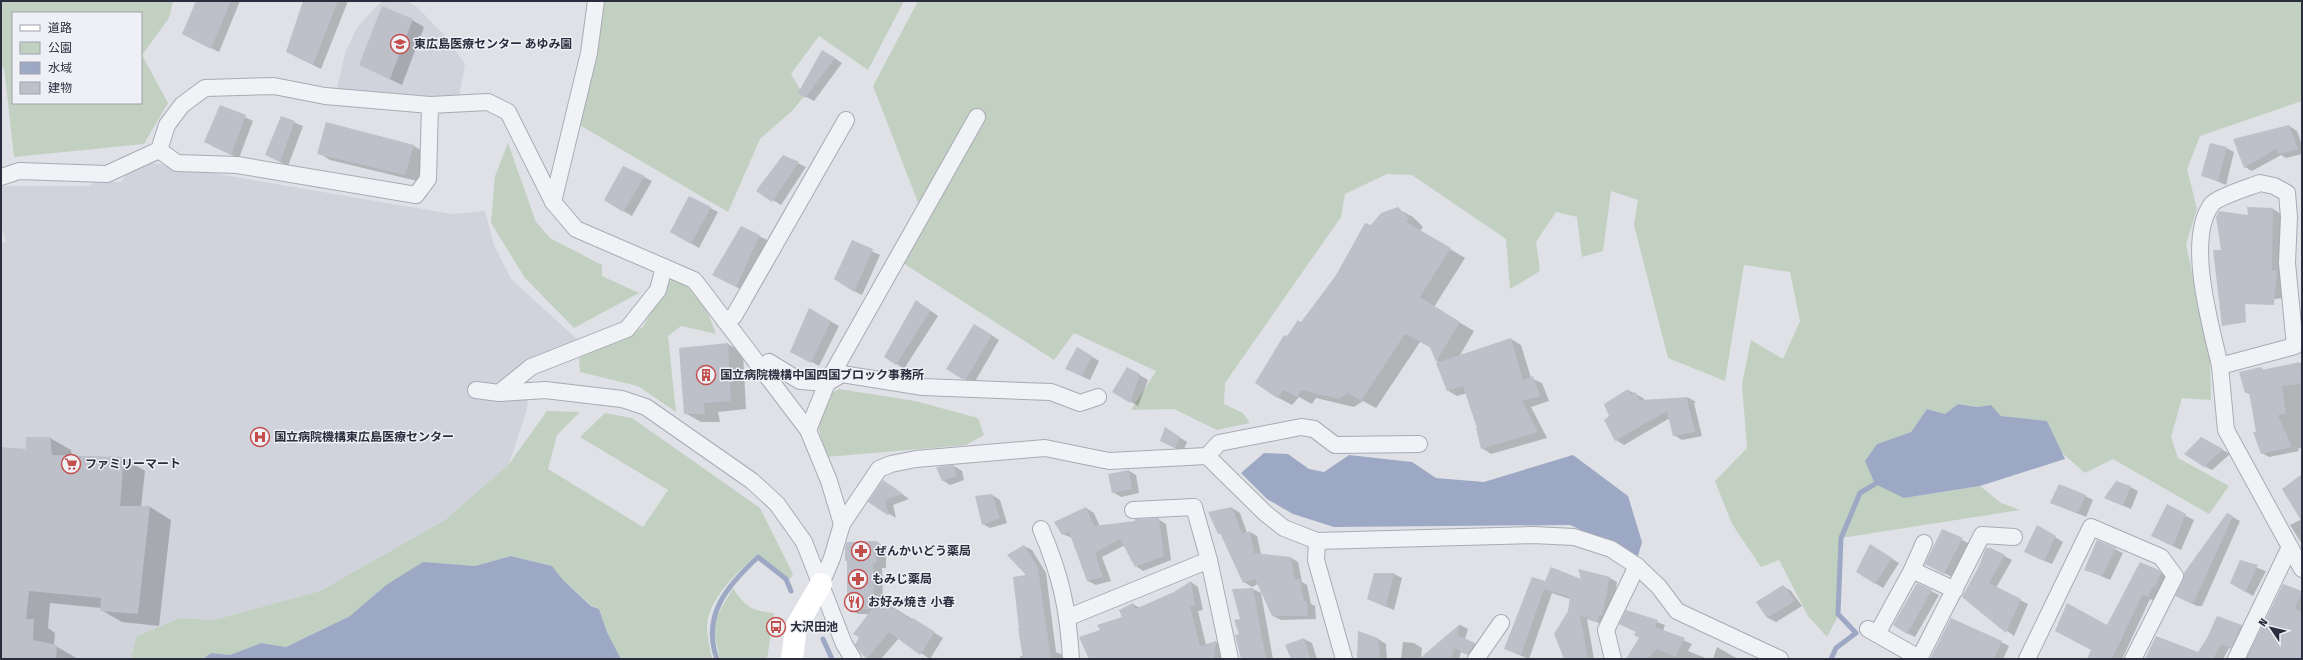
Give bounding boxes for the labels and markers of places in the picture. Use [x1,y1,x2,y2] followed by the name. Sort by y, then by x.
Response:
[389,33,411,55] school or university icon: 東広島医療センター あゆみ園
[414,37,573,51] place label: 東広島医療センター あゆみ園
[695,364,717,386] building icon: 国立病院機構中国四国ブロック事務所
[720,368,924,382] place label: 国立病院機構中国四国ブロック事務所
[249,426,271,448] hospital icon: 国立病院機構東広島医療センター
[274,430,454,444] place label: 国立病院機構東広島医療センター
[60,453,82,475] supermarket icon: ファミリーマート
[85,457,181,471] place label: ファミリーマート
[850,540,872,562] pharmacy icon: ぜんかいどう薬局
[875,544,971,558] place label: ぜんかいどう薬局
[847,568,869,590] pharmacy icon: もみじ薬局
[872,572,932,586] place label: もみじ薬局
[843,591,865,613] restaurant icon: お好み焼き 小春
[868,595,955,609] place label: お好み焼き 小春
[765,616,787,638] bus stop icon: 大沢田池
[790,620,838,634] place label: 大沢田池

